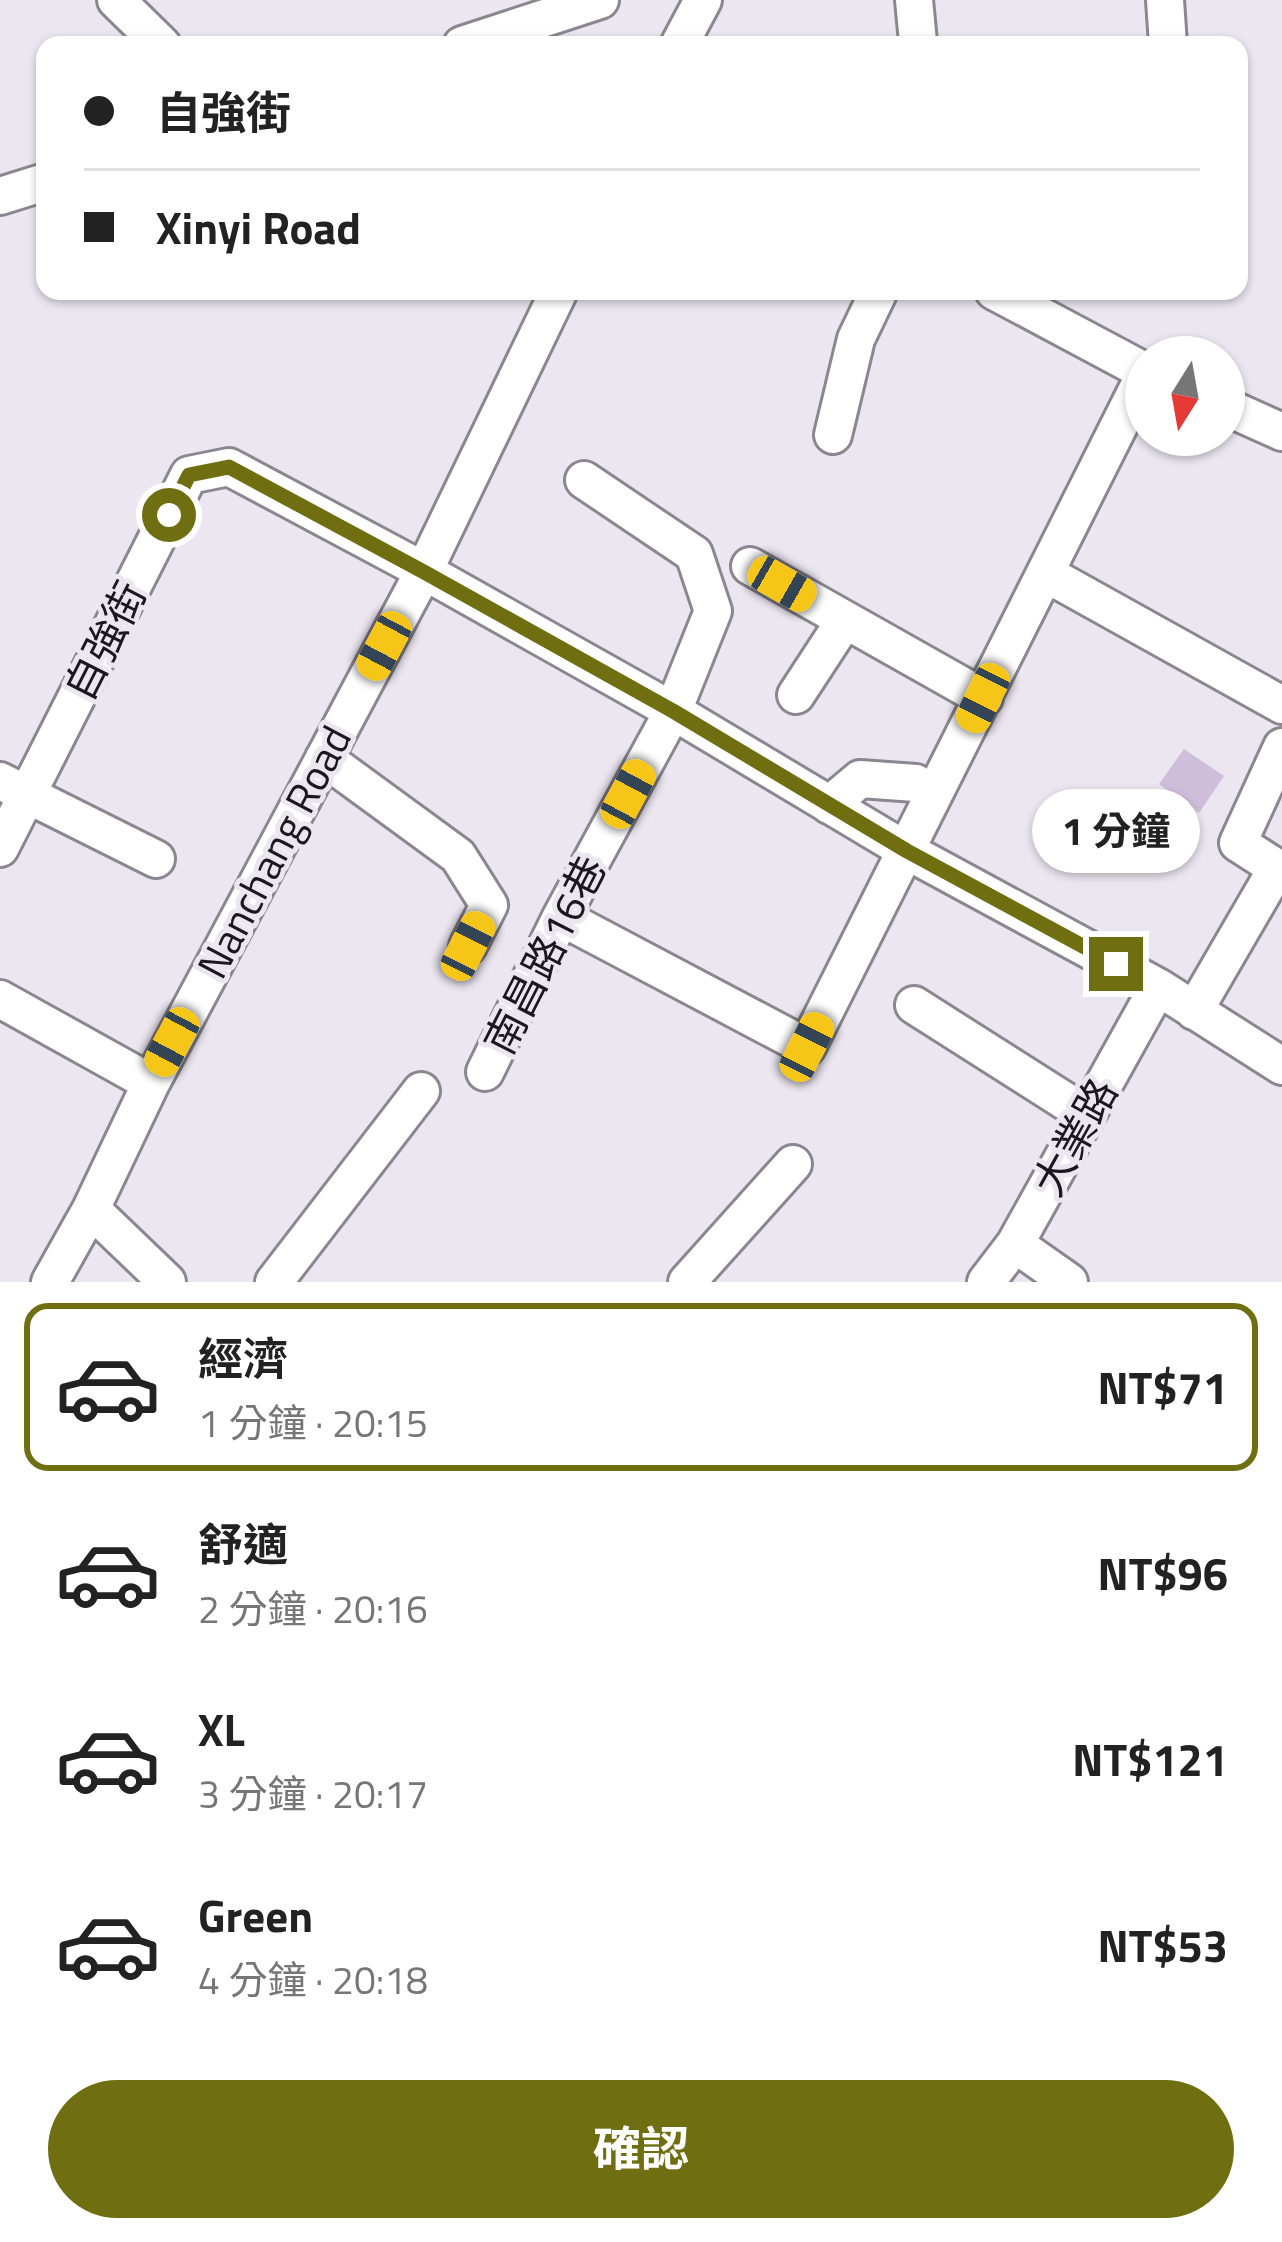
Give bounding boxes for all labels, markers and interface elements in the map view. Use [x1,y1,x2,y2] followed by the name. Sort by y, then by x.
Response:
[156,78,291,146] text: 自強街
[156,193,361,261] text: Xinyi Road
[1125,336,1245,456] north arrow
[1125,336,1245,456] map controls
[142,488,196,542] route start
[742,550,822,618] car
[47,570,161,711] street label: 自強街
[351,606,417,686] car
[951,658,1015,738] car
[180,714,367,989] street label: Nanchang Road
[595,754,661,834] car
[1032,790,1200,874] callout: 1 分鐘
[1062,801,1170,860] text: 1 分鐘
[467,844,621,1065] street label: 南昌路16巷
[436,906,500,986] car
[1089,937,1143,991] route end
[139,1002,205,1082] car
[775,1007,839,1087] car
[1016,1066,1133,1207] street label: 大業路
[198,1324,288,1392] text: 經濟
[54,1333,162,1441] icon: car
[1098,1353,1228,1421] text: NT$71
[198,1393,428,1452] text: 1 分鐘 · 20:15
[198,1510,288,1578] text: 舒適
[54,1519,162,1627] icon: car
[1098,1539,1228,1607] text: NT$96
[198,1579,428,1638] text: 2 分鐘 · 20:16
[198,1695,245,1763] text: XL
[54,1705,162,1813] icon: car
[1072,1725,1228,1793] text: NT$121
[198,1764,428,1823] text: 3 分鐘 · 20:17
[198,1881,313,1949] text: Green
[54,1891,162,1999] icon: car
[1098,1911,1228,1979] text: NT$53
[198,1950,428,2009] text: 4 分鐘 · 20:18
[48,2080,1234,2218] button: 確認

